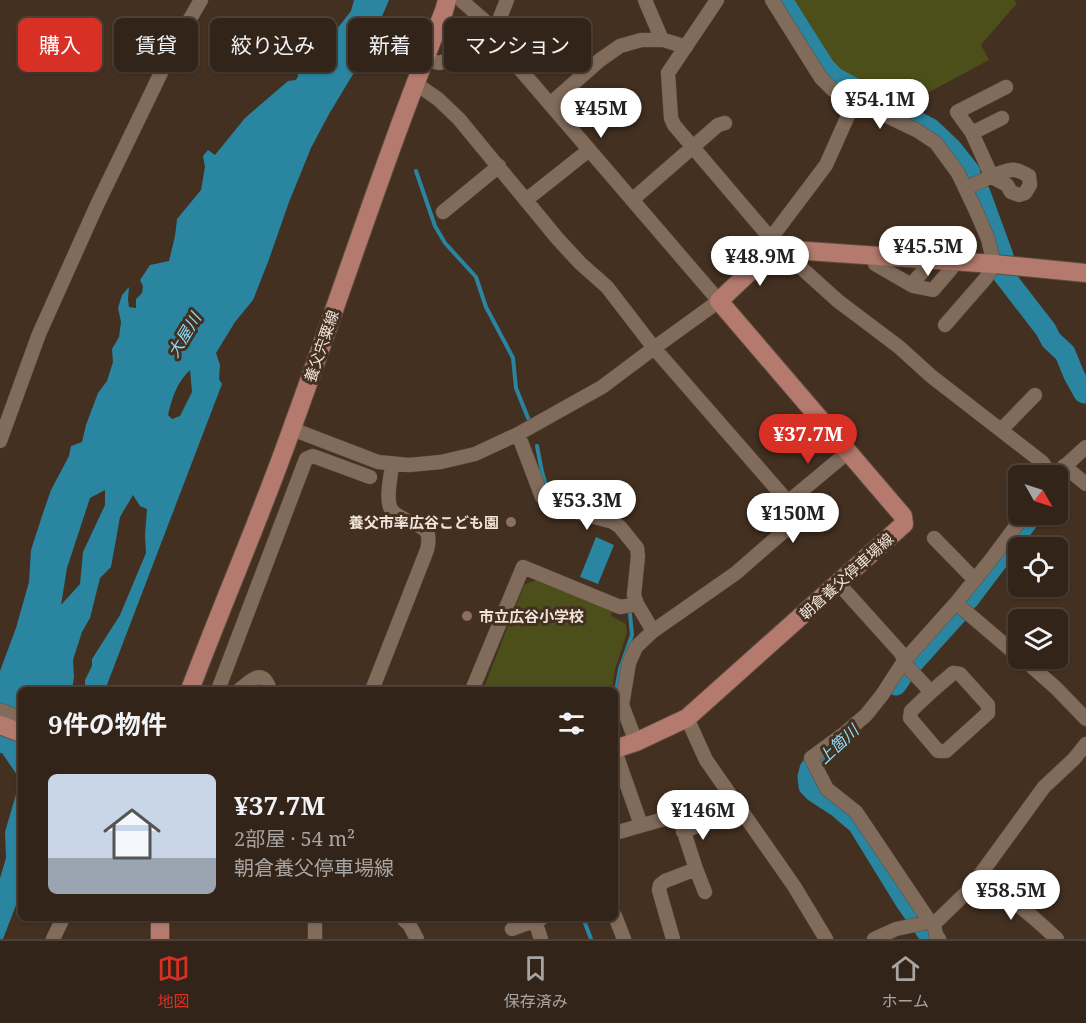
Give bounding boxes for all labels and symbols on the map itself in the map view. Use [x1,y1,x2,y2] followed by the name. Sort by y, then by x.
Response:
[831,79,929,130] pin: ¥54.1M
[565,88,637,139] pin: ¥45M
[879,226,977,277] pin: ¥45.5M
[711,236,809,287] pin: ¥48.9M
[162,307,207,361] water label: 大屋川
[299,307,343,385] street label: 養父宍粟線
[759,414,857,465] pin: ¥37.7M
[1008,465,1068,525] north arrow
[538,480,636,531] pin: ¥53.3M
[751,493,835,544] pin: ¥150M
[349,512,499,532] place label: 養父市率広谷こども園
[504,515,518,529] marker: 養父市率広谷こども園
[795,528,897,624] street label: 朝倉養父停車場線
[479,606,584,626] place label: 市立広谷小学校
[460,609,474,623] marker: 市立広谷小学校
[813,718,865,768] water label: 上箇川
[661,790,745,841] pin: ¥146M
[962,870,1060,921] pin: ¥58.5M

